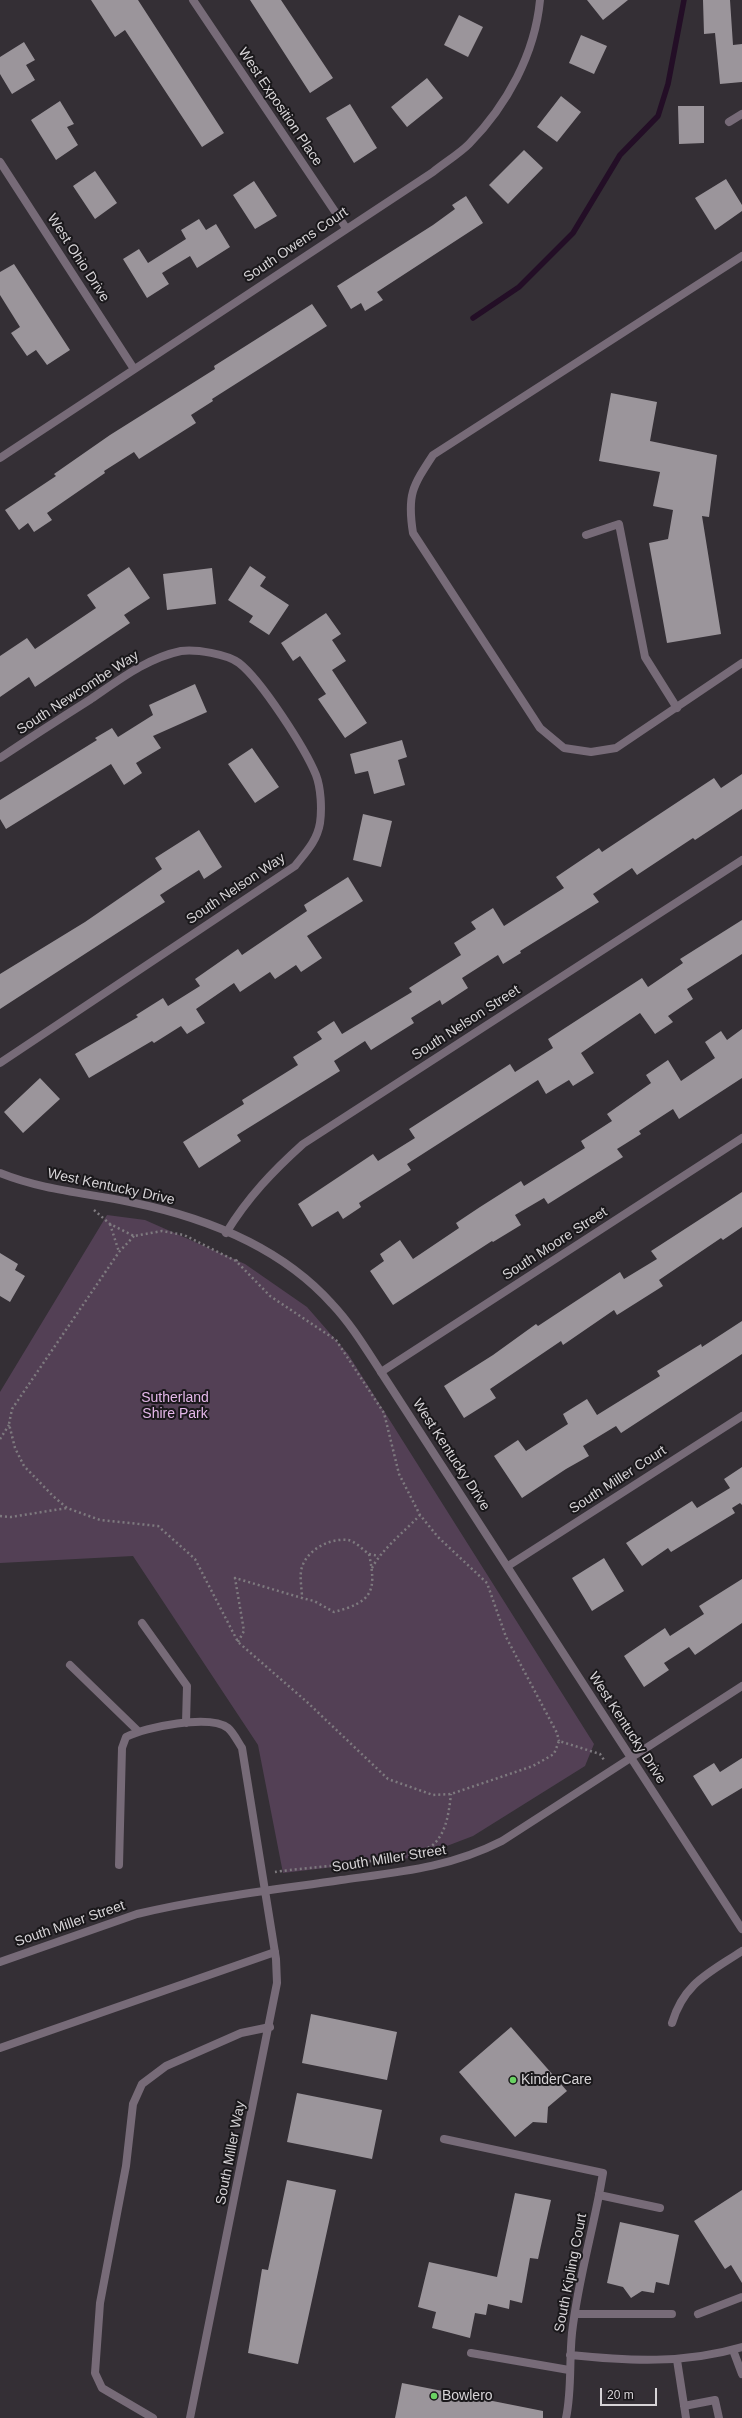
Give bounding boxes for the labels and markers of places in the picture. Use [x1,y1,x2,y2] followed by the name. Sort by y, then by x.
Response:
[521,2072,592,2088] place label: KinderCare
[508,2075,518,2085] marker: KinderCare
[442,2388,493,2404] place label: Bowlero
[429,2391,439,2401] marker: Bowlero

